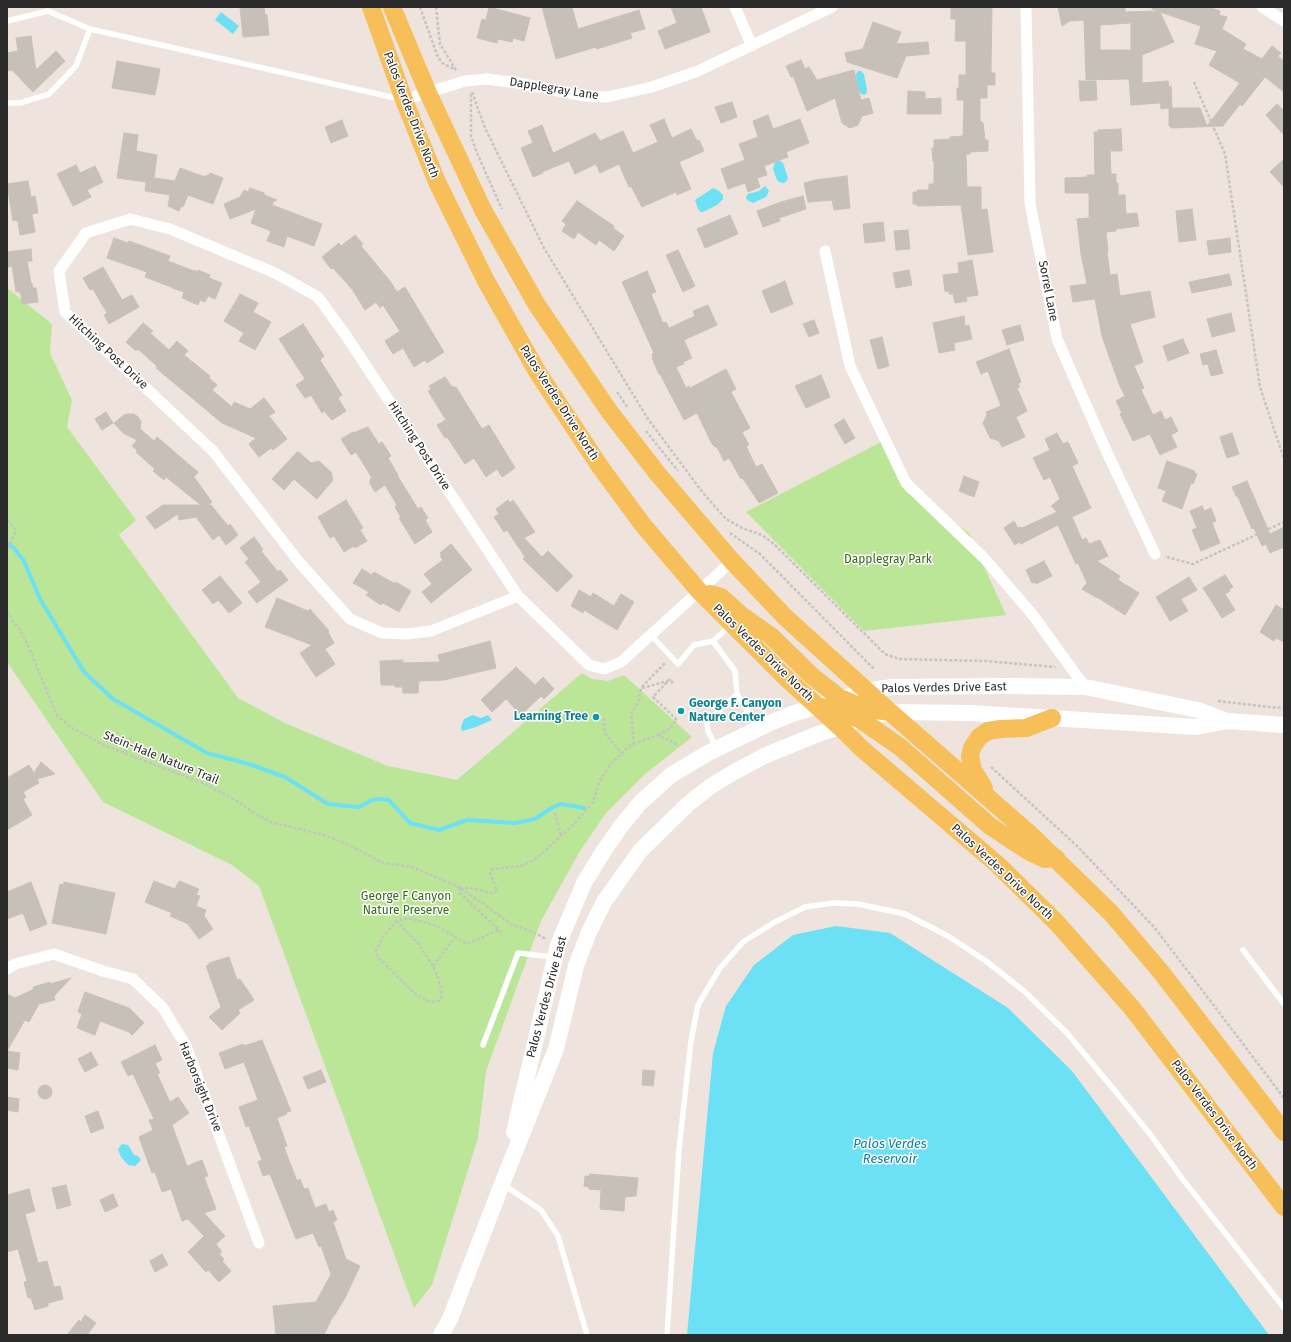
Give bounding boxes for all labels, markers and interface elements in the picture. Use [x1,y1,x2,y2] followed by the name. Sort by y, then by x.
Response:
[380,50,442,180] street label: Palos Verdes Drive North
[508,75,600,103] street label: Dapplegray Lane
[1035,259,1061,323] street label: Sorrel Lane
[65,312,151,392] street label: Hitching Post Drive
[516,343,602,463] street label: Palos Verdes Drive North
[385,399,453,493] street label: Hitching Post Drive
[844,553,932,567] park label: Dapplegray Park
[710,601,816,705] street label: Palos Verdes Drive North
[881,680,1007,696] street label: Palos Verdes Drive East
[689,697,782,725] place label: George F. Canyon Nature Center
[676,706,686,716] marker: George F. Canyon Nature Center
[514,710,588,724] place label: Learning Tree
[591,712,601,722] marker: Learning Tree
[101,728,221,788] street label: Stein-Hale Nature Trail
[948,821,1056,923] street label: Palos Verdes Drive North
[361,890,451,918] park label: George F Canyon Nature Preserve
[524,934,570,1060] street label: Palos Verdes Drive East
[175,1040,225,1134] street label: Harborsight Drive
[1168,1057,1260,1173] street label: Palos Verdes Drive North
[853,1136,927,1167] water label: Palos Verdes Reservoir

